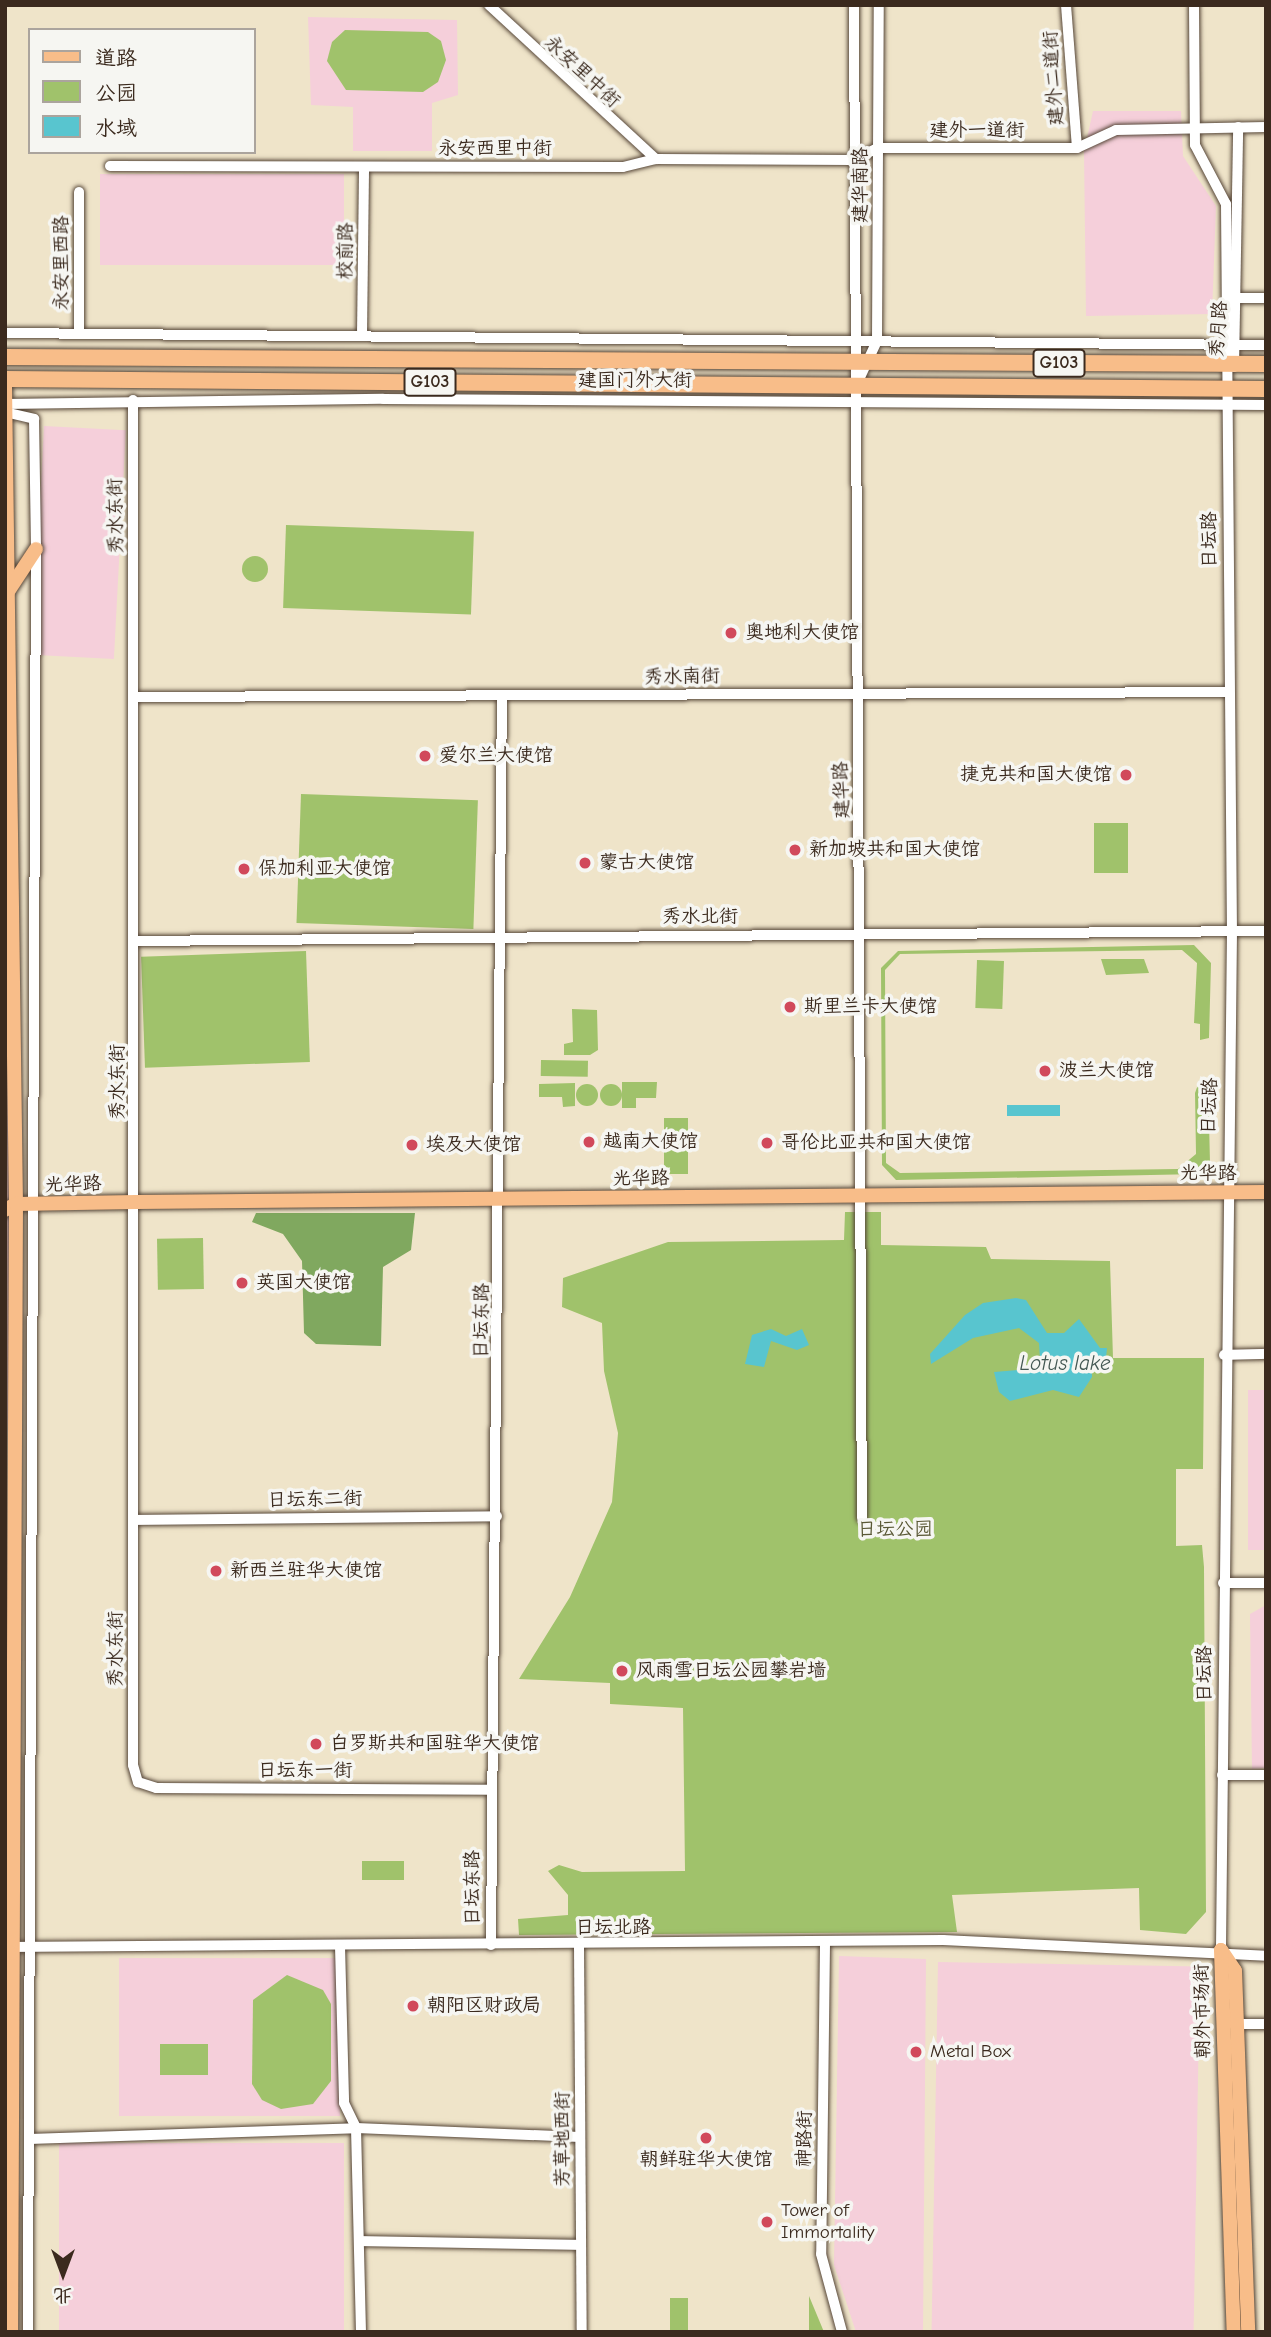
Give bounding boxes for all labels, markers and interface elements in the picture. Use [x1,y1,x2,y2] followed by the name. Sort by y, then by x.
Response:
[28,28,256,154] legend
[1039,30,1069,126] street label: 建外二道街
[539,31,625,113] street label: 永安里中街
[95,46,137,70] text: 道路
[95,81,137,105] text: 公园
[95,116,137,140] text: 水域
[930,120,1024,142] street label: 建外一道街
[438,138,552,160] street label: 永安西里中街
[850,147,872,223] street label: 建华南路
[51,216,73,310] street label: 永安里西路
[334,222,358,280] street label: 校前路
[1206,300,1232,358] street label: 秀月路
[1031,348,1087,377] road number: G103
[402,368,458,396] road number: G103
[578,370,692,392] street label: 建国门外大街
[104,478,128,554] street label: 秀水东街
[1199,512,1221,568] street label: 日坛路
[745,622,859,644] place label: 奥地利大使馆
[723,625,739,641] marker: 奥地利大使馆
[644,665,720,689] street label: 秀水南街
[439,745,553,767] place label: 爱尔兰大使馆
[417,748,433,764] marker: 爱尔兰大使馆
[830,761,854,819] street label: 建华路
[960,764,1112,786] place label: 捷克共和国大使馆
[1118,767,1134,783] marker: 捷克共和国大使馆
[809,839,980,861] place label: 新加坡共和国大使馆
[787,842,803,858] marker: 新加坡共和国大使馆
[599,852,694,874] place label: 蒙古大使馆
[577,855,593,871] marker: 蒙古大使馆
[258,858,391,880] place label: 保加利亚大使馆
[236,861,252,877] marker: 保加利亚大使馆
[662,906,738,928] street label: 秀水北街
[804,996,937,1018] place label: 斯里兰卡大使馆
[782,999,798,1015] marker: 斯里兰卡大使馆
[107,1044,129,1120] street label: 秀水东街
[1059,1060,1154,1082] place label: 波兰大使馆
[1037,1063,1053,1079] marker: 波兰大使馆
[1198,1077,1222,1135] street label: 日坛路
[603,1131,698,1153] place label: 越南大使馆
[781,1132,971,1154] place label: 哥伦比亚共和国大使馆
[426,1134,521,1156] place label: 埃及大使馆
[581,1134,597,1150] marker: 越南大使馆
[759,1135,775,1151] marker: 哥伦比亚共和国大使馆
[404,1137,420,1153] marker: 埃及大使馆
[1180,1163,1236,1185] street label: 光华路
[612,1167,670,1191] street label: 光华路
[44,1173,102,1197] street label: 光华路
[256,1272,351,1294] place label: 英国大使馆
[234,1275,250,1291] marker: 英国大使馆
[470,1283,494,1359] street label: 日坛东路
[1020,1350,1110,1376] water label: Lotus lake
[267,1488,363,1512] street label: 日坛东二街
[857,1519,933,1541] park label: 日坛公园
[230,1560,382,1582] place label: 新西兰驻华大使馆
[208,1563,224,1579] marker: 新西兰驻华大使馆
[105,1611,127,1687] street label: 秀水东街
[1194,1646,1216,1702] street label: 日坛路
[636,1660,826,1682] place label: 风雨雪日坛公园攀岩墙
[614,1663,630,1679] marker: 风雨雪日坛公园攀岩墙
[330,1733,539,1755] place label: 白罗斯共和国驻华大使馆
[308,1736,324,1752] marker: 白罗斯共和国驻华大使馆
[258,1760,352,1782] street label: 日坛东一街
[462,1850,484,1926] street label: 日坛东路
[575,1917,651,1939] street label: 日坛北路
[1191,1963,1215,2059] street label: 朝外市场街
[427,1995,541,2017] place label: 朝阳区财政局
[405,1998,421,2014] marker: 朝阳区财政局
[930,2041,1011,2063] place label: Metal Box
[908,2044,924,2060] marker: Metal Box
[552,2092,574,2186] street label: 芳草地西街
[793,2110,817,2168] street label: 神路街
[698,2130,714,2146] marker: 朝鲜驻华大使馆
[640,2149,772,2171] place label: 朝鲜驻华大使馆
[781,2200,875,2244] place label: Tower of Immortality
[759,2214,775,2230] marker: Tower of Immortality
[28,2239,98,2309] north arrow
[54,2284,73,2306] text: 北

